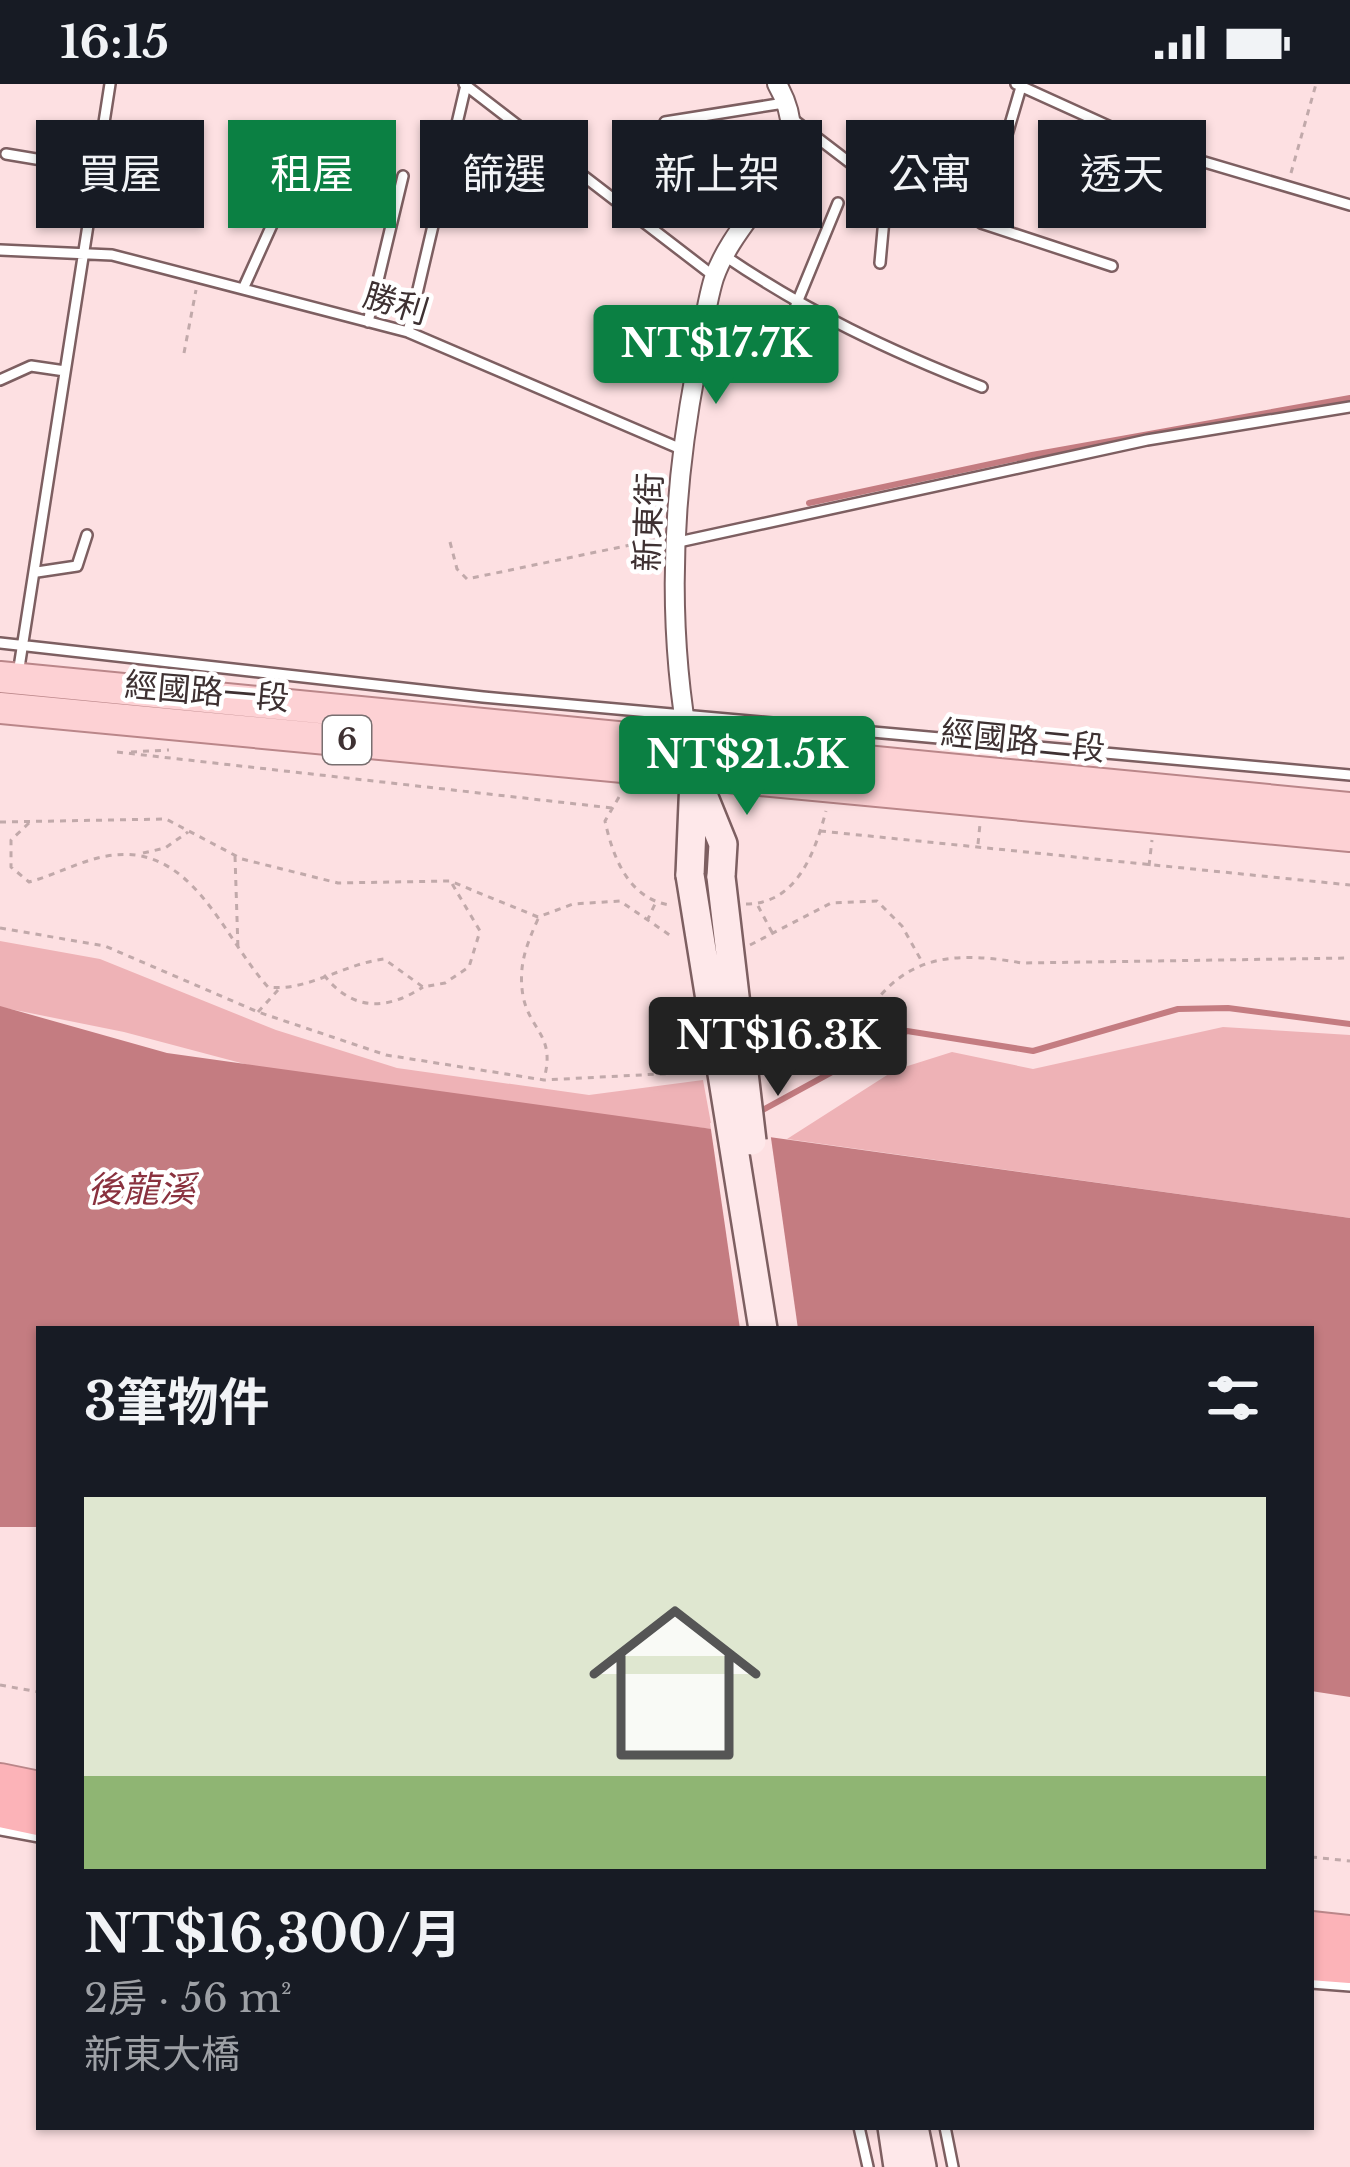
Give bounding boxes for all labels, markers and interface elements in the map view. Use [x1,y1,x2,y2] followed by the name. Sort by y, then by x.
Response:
[60,14,169,70] text: 16:15
[36,120,204,228] chip: 買屋
[228,120,396,228] chip: 租屋
[420,120,588,228] chip: 篩選
[612,120,822,228] chip: 新上架
[846,120,1014,228] chip: 公寓
[1038,120,1206,228] chip: 透天
[358,274,433,333] street label: 勝利
[592,305,840,407] pin: NT$17.7K
[621,319,811,368] text: NT$17.7K
[626,472,671,572] street label: 新東街
[123,664,291,719] street label: 經國路一段
[939,711,1107,770] street label: 經國路二段
[323,716,371,764] road number: 6
[623,716,871,818] pin: NT$21.5K
[646,730,848,779] text: NT$21.5K
[654,997,902,1099] pin: NT$16.3K
[676,1011,880,1060] text: NT$16.3K
[87,1167,200,1212] water label: 後龍溪
[1200,1365,1266,1431] icon: filters
[84,1371,270,1434] text: 3筆物件
[567,1575,783,1791] icon: home
[84,1903,462,1966] text: NT$16,300/月
[84,1974,292,2023] text: 2房 · 56 m²
[84,2030,240,2079] text: 新東大橋

